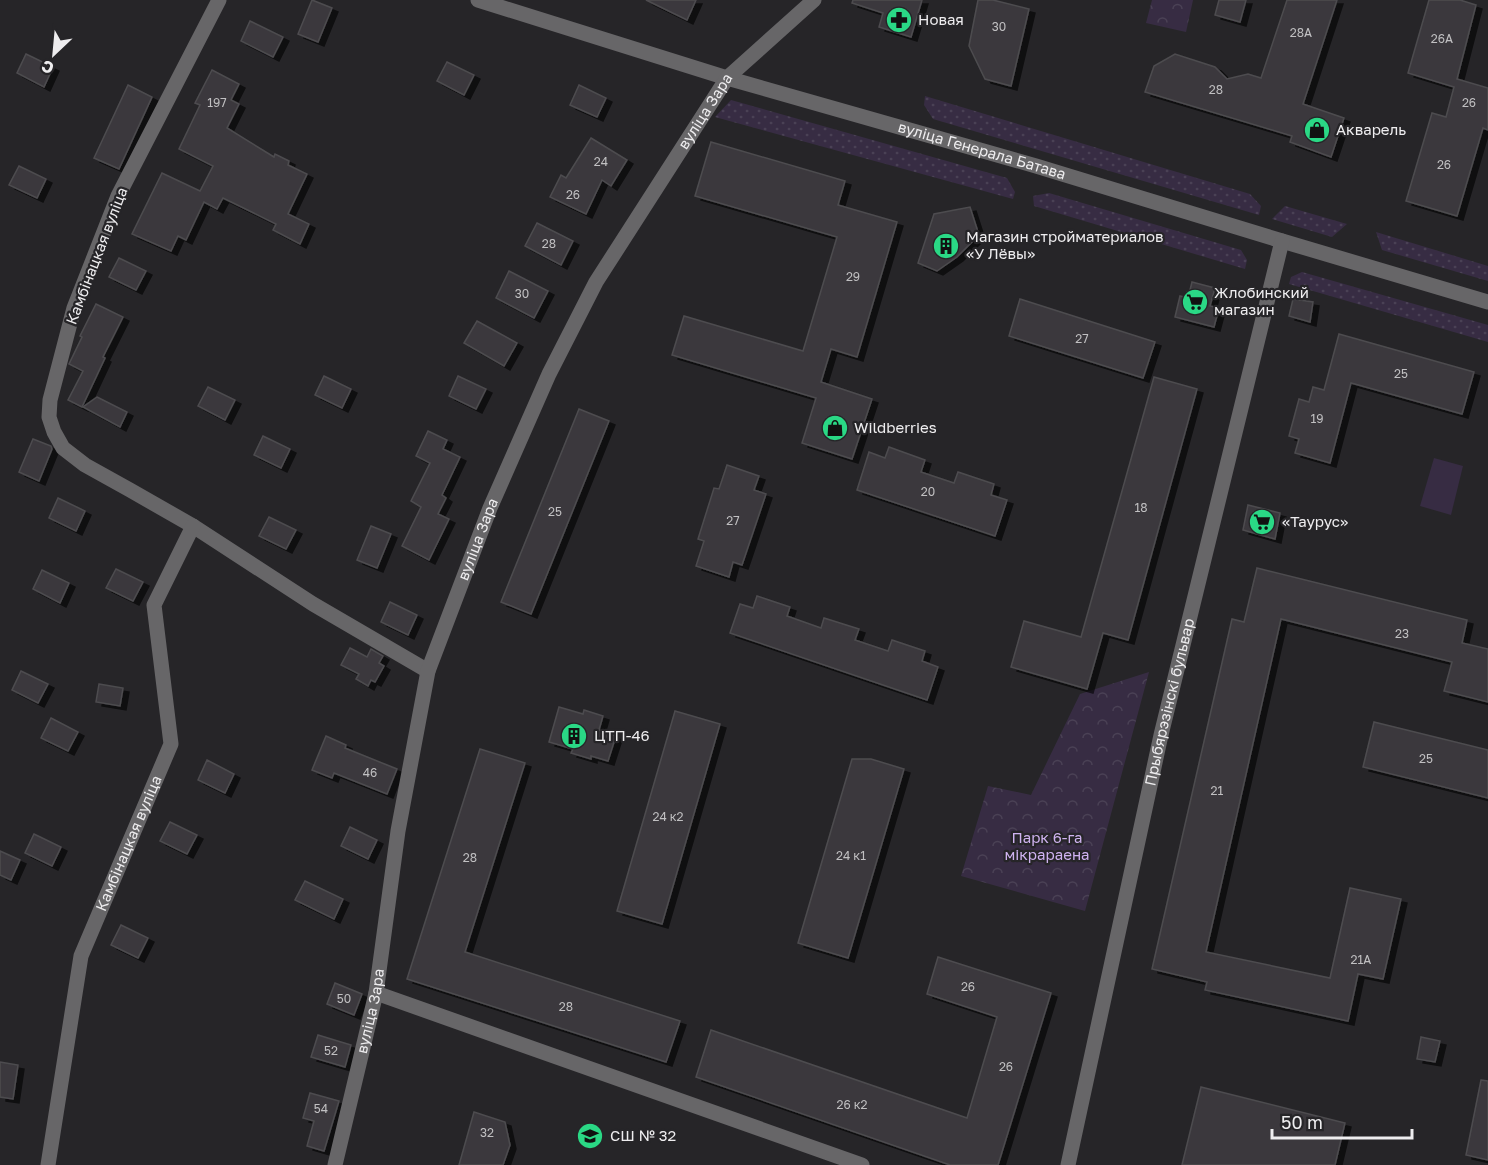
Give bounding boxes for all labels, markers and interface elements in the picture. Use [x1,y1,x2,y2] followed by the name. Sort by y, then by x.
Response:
[884,5,914,35] pharmacy icon: Новая
[918,10,964,28] place label: Новая
[992,19,1006,34] house number: 30
[24,24,84,84] north arrow
[1290,25,1312,40] house number: 28А
[1431,31,1453,46] house number: 26А
[38,56,57,79] text: С
[674,70,736,152] street label: вуліца Зара
[1209,82,1223,97] house number: 28
[207,95,227,110] house number: 197
[1462,95,1476,110] house number: 26
[1302,115,1332,145] shop icon: Акварель
[896,117,1068,183] street label: вуліца Генерала Батава
[1336,120,1406,138] place label: Акварель
[594,154,608,169] house number: 24
[1437,157,1451,172] house number: 26
[62,184,131,327] street label: Камбінацкая вуліца
[566,187,580,202] house number: 26
[966,227,1163,262] place label: Магазин стройматериалов «У Лёвы»
[931,231,961,261] building icon: Магазин стройматериалов «У Лёвы»
[542,236,556,251] house number: 28
[846,269,860,284] house number: 29
[1214,283,1309,318] place label: Жлобинский магазин
[515,286,529,301] house number: 30
[1180,287,1210,317] supermarket icon: Жлобинский магазин
[1075,331,1089,346] house number: 27
[1394,366,1408,381] house number: 25
[1310,411,1324,426] house number: 19
[820,413,850,443] shop icon: Wildberries
[854,418,937,436] place label: Wildberries
[921,484,935,499] house number: 20
[453,495,501,583] street label: вуліца Зара
[1134,500,1148,515] house number: 18
[548,504,562,519] house number: 25
[1247,507,1277,537] supermarket icon: «Таурус»
[1282,512,1348,530] place label: «Таурус»
[726,513,740,528] house number: 27
[1140,616,1197,787] street label: Прыбярэзінскі бульвар
[1395,626,1409,641] house number: 23
[559,721,589,751] building icon: ЦТП-46
[594,726,650,744] place label: ЦТП-46
[1419,751,1433,766] house number: 25
[363,765,377,780] house number: 46
[91,772,165,914] street label: Камбінацкая вуліца
[1211,783,1224,798] house number: 21
[652,809,684,824] house number: 24 к2
[1004,828,1090,863] park label: Парк 6-га мікрараена
[836,848,866,863] house number: 24 к1
[463,850,477,865] house number: 28
[1351,952,1371,967] house number: 21А
[352,967,387,1055] street label: вуліца Зара
[961,979,975,994] house number: 26
[337,991,351,1006] house number: 50
[559,999,573,1014] house number: 28
[324,1043,338,1058] house number: 52
[999,1059,1013,1074] house number: 26
[836,1097,868,1112] house number: 26 к2
[314,1101,328,1116] house number: 54
[1272,1102,1412,1140] scale bar
[1281,1111,1323,1133] text: 50 m
[575,1121,605,1151] school or university icon: СШ № 32
[480,1125,494,1140] house number: 32
[610,1126,676,1144] place label: СШ № 32

